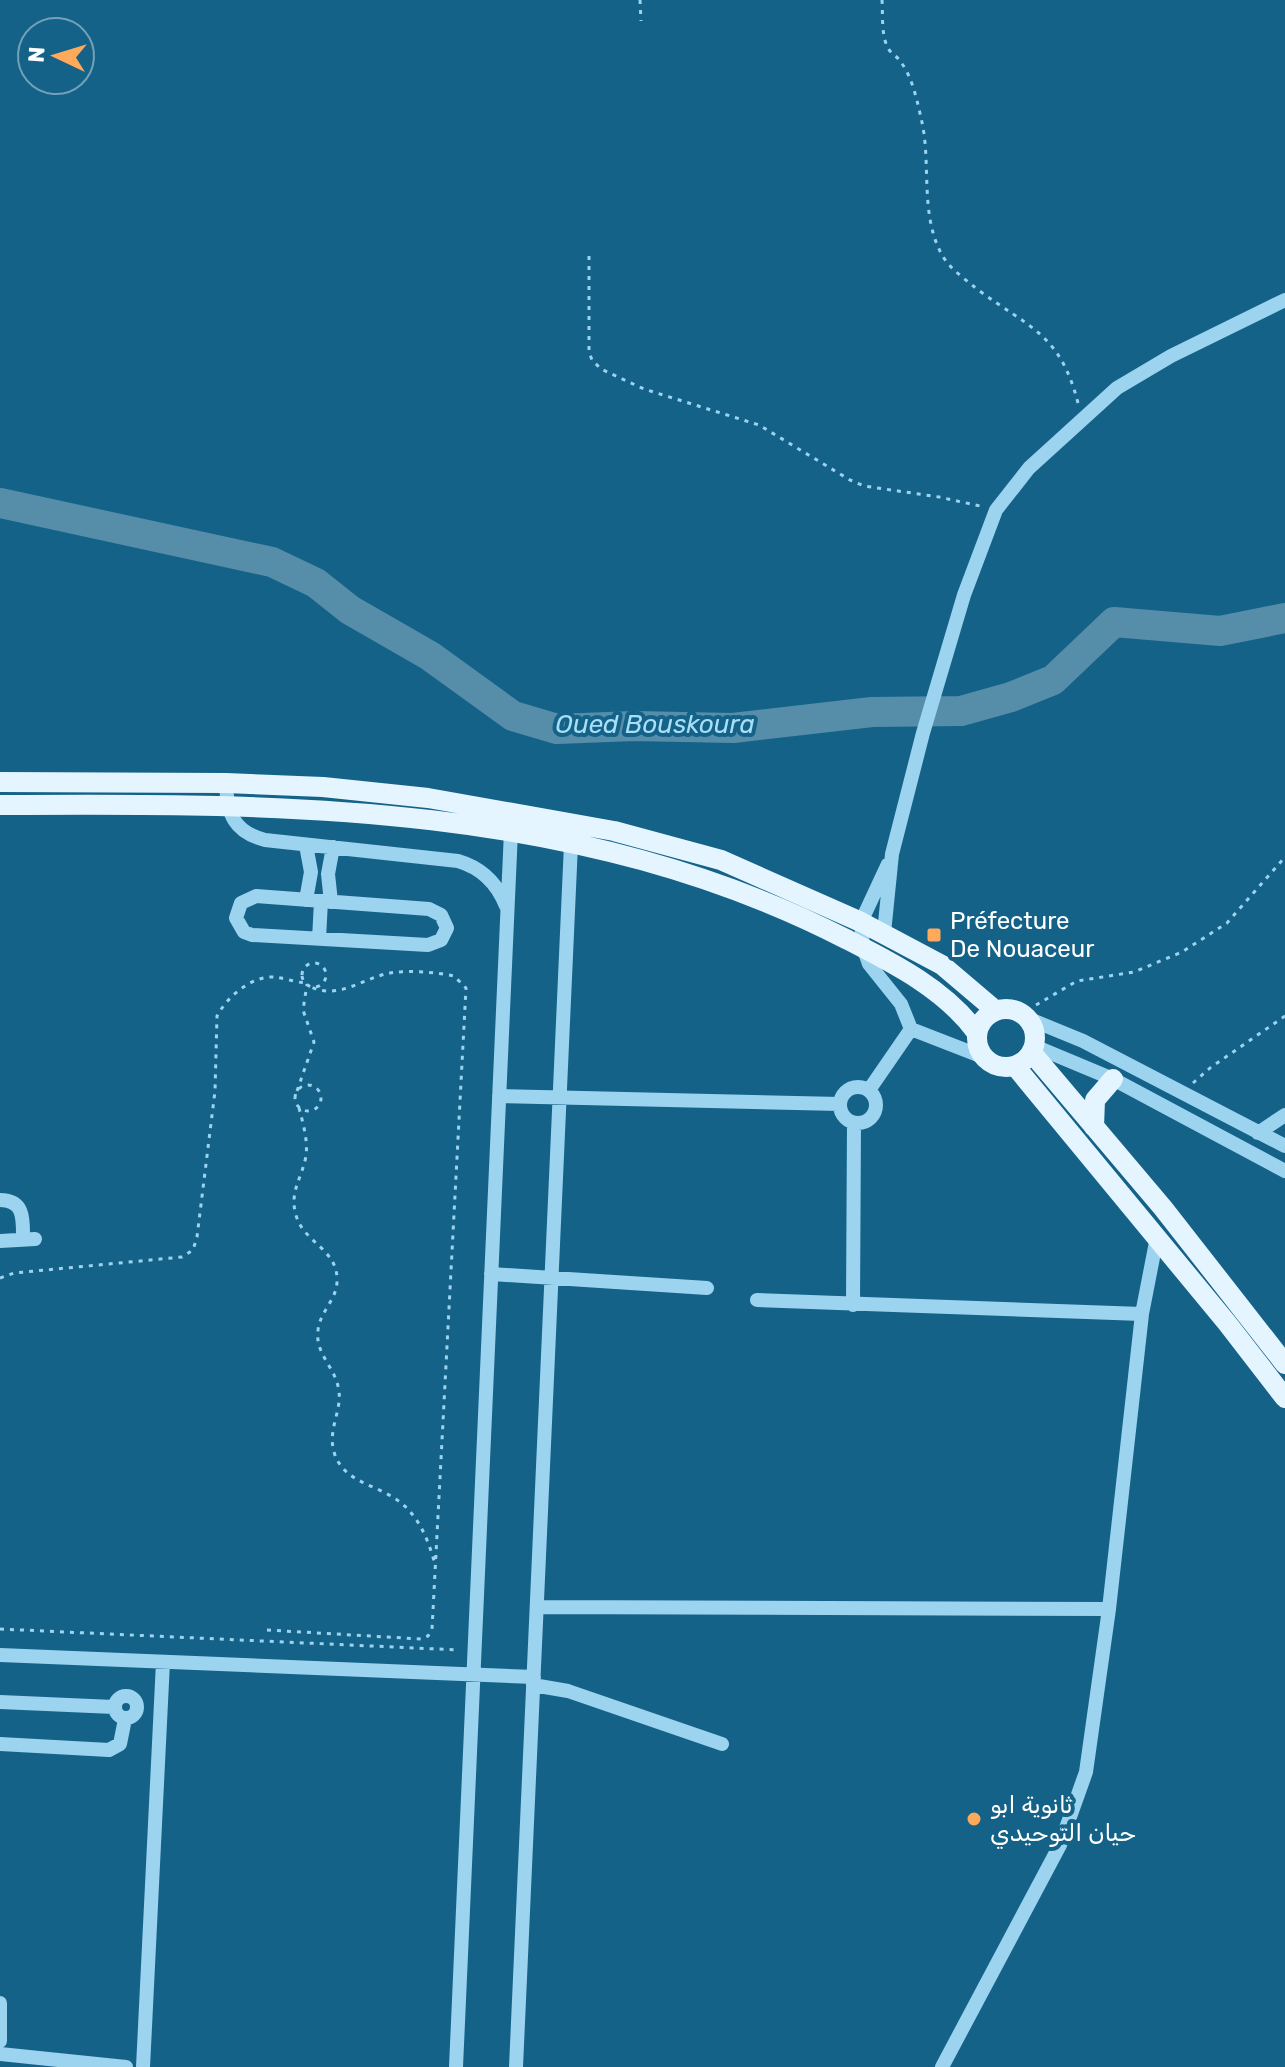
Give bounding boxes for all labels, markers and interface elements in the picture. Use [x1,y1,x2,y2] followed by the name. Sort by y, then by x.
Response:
[16,16,96,96] north arrow
[23,46,51,63] text: N
[555,709,755,740] water label: Oued Bouskoura
[950,907,1094,963] place label: Préfecture De Nouaceur
[925,926,943,944] marker: Préfecture De Nouaceur
[990,1791,1136,1850] place label: ثانوية ابو حيان التوحيدي
[965,1810,983,1828] marker: ثانوية ابو حيان التوحيدي

